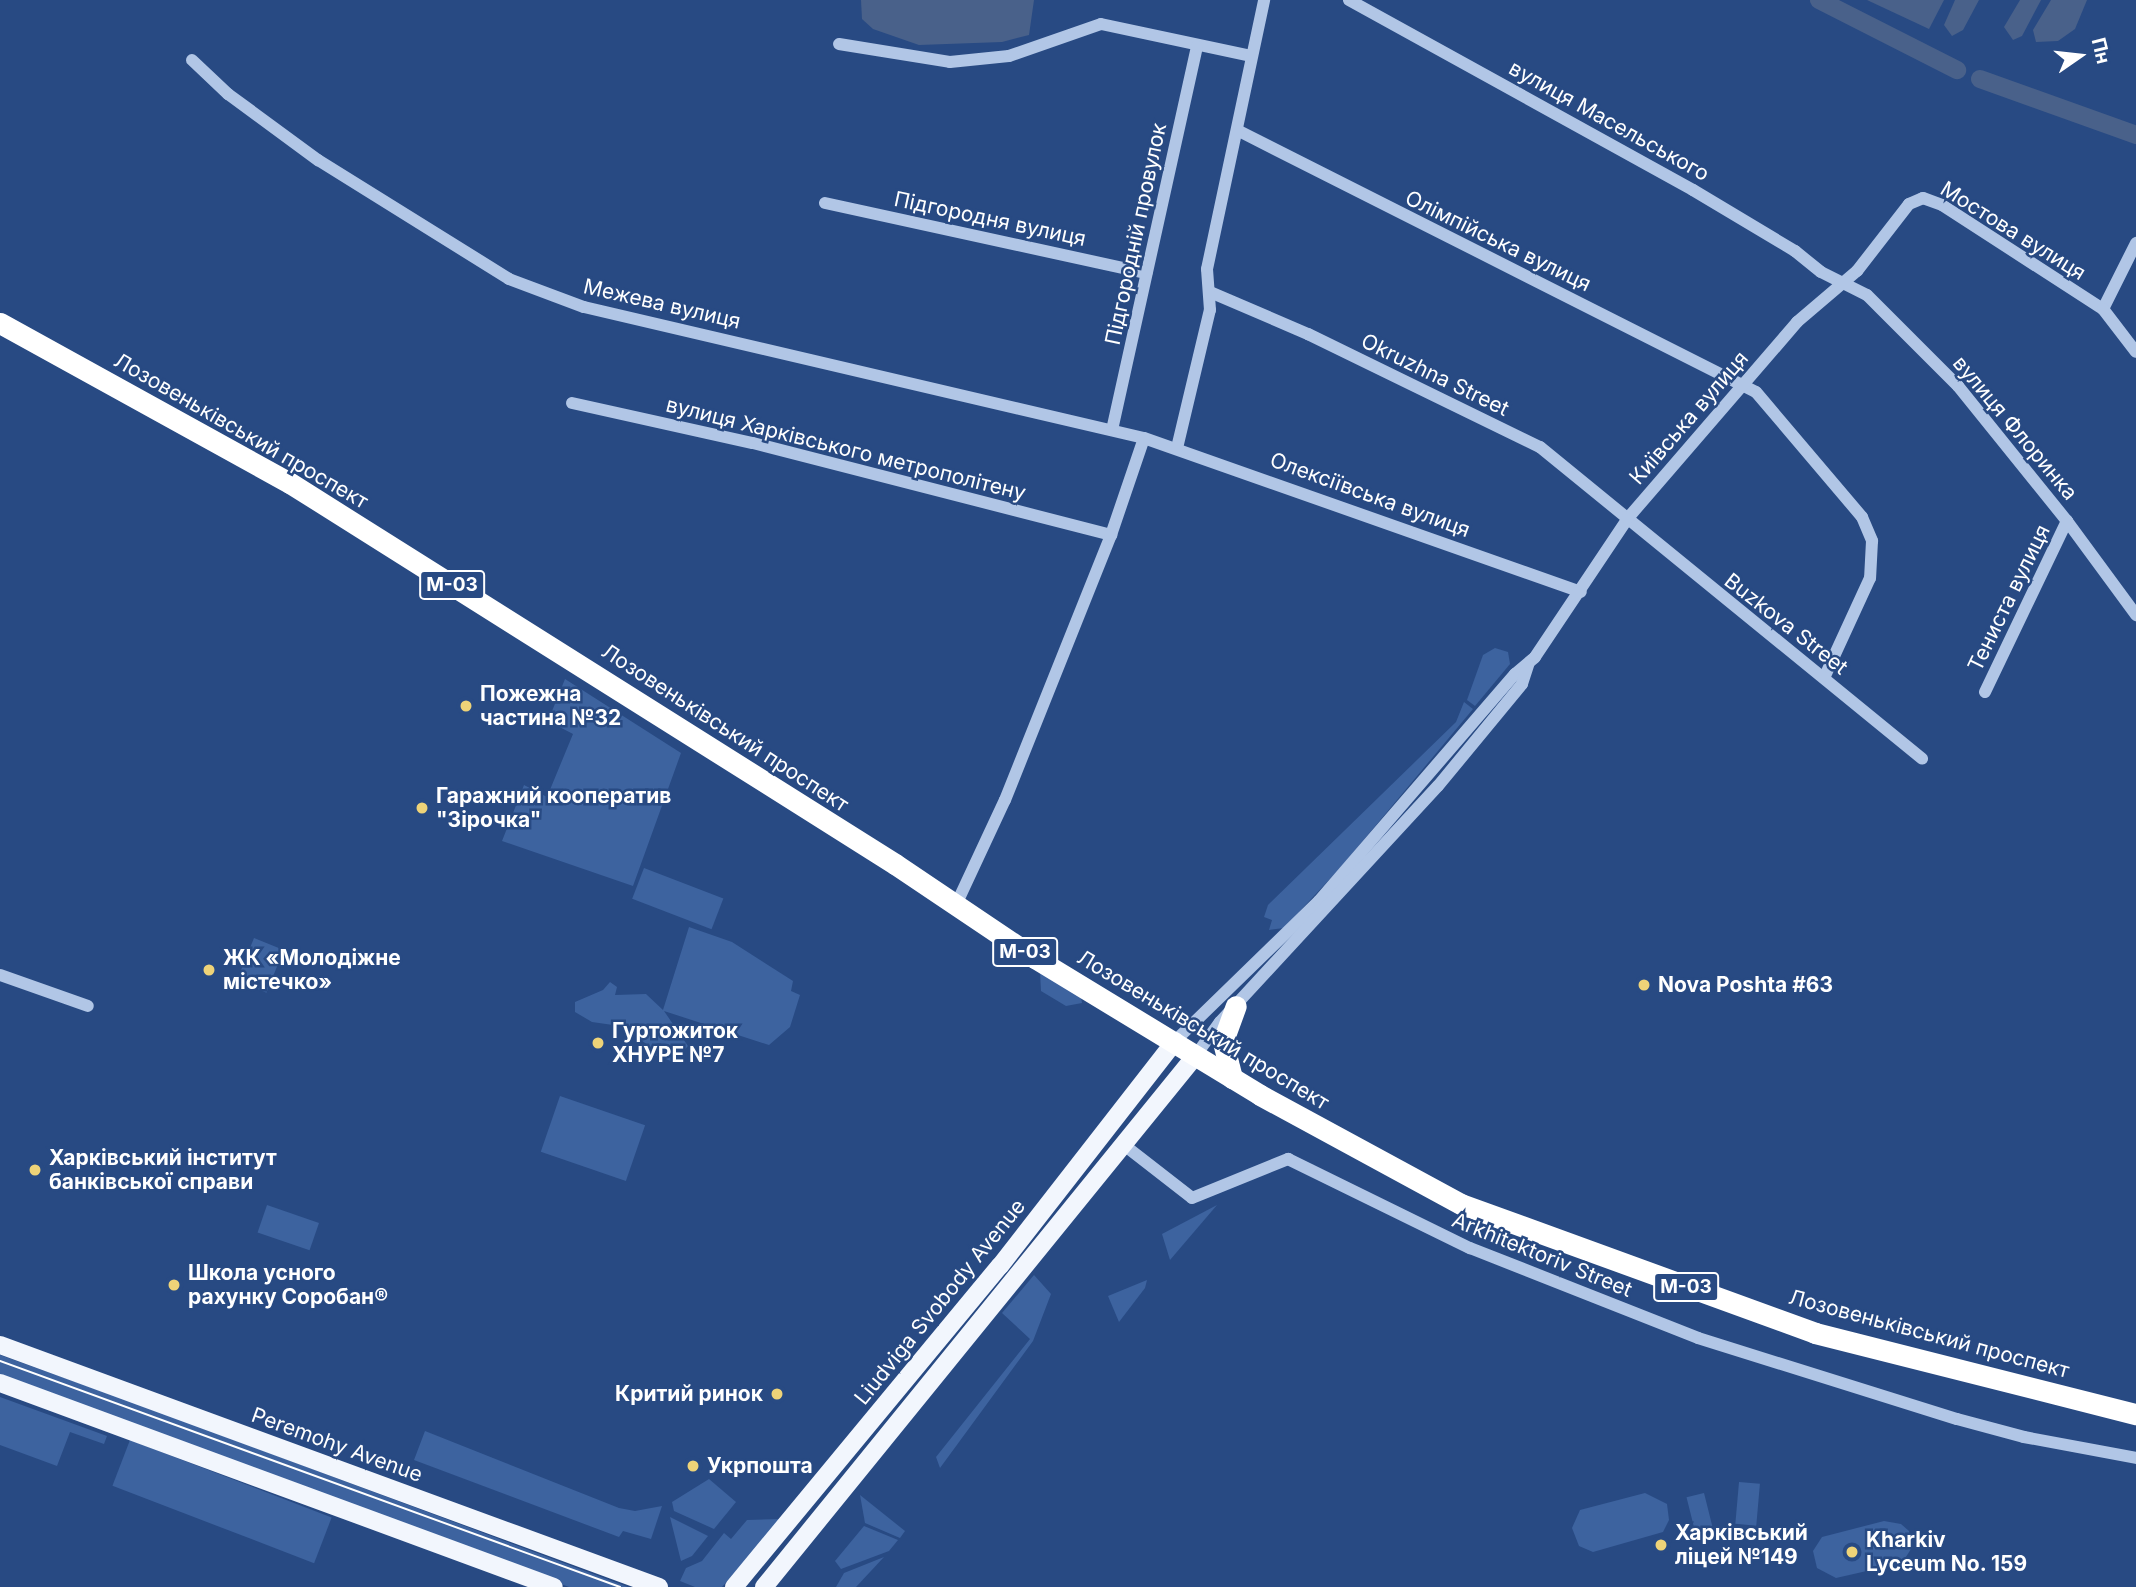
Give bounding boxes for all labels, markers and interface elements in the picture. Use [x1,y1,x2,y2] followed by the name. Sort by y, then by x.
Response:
[2045,21,2115,91] north arrow
[2087,35,2115,66] text: Пн
[1505,56,1713,186] street label: вулиця Масельського
[1100,121,1172,347] street label: Підгородній провулок
[1936,176,2090,286] street label: Мостова вулиця
[1401,185,1595,297] street label: Олімпійська вулиця
[892,186,1088,252] street label: Підгородня вулиця
[581,274,743,334] street label: Межева вулиця
[1357,328,1513,422] street label: Okruzhna Street
[1624,346,1754,490] street label: Київська вулиця
[109,348,373,514] street label: Лозовеньківський проспект
[1947,351,2083,505] street label: вулиця Флоринка
[663,392,1029,506] street label: вулиця Харківського метрополітену
[1267,447,1473,543] street label: Олексіївська вулиця
[1963,521,2055,675] street label: Тениста вулиця
[1719,568,1853,680] street label: Buzkova Street
[419,570,485,600] road number: М-03
[597,639,853,817] street label: Лозовеньківський проспект
[480,681,621,731] place label: Пожежна частина №32
[458,698,474,714] marker: Пожежна частина №32
[436,783,671,833] place label: Гаражний кооператив "Зірочка"
[414,800,430,816] marker: Гаражний кооператив "Зірочка"
[992,936,1058,968] road number: М-03
[223,945,401,995] place label: ЖК «Молодіжне містечко»
[1073,945,1333,1115] street label: Лозовеньківський проспект
[201,962,217,978] marker: ЖК «Молодіжне містечко»
[1658,972,1833,998] place label: Nova Poshta #63
[1636,977,1652,993] marker: Nova Poshta #63
[612,1018,738,1068] place label: Гуртожиток ХНУРЕ №7
[590,1035,606,1051] marker: Гуртожиток ХНУРЕ №7
[49,1145,277,1195] place label: Харківський інститут банківської справи
[27,1162,43,1178] marker: Харківський інститут банківської справи
[849,1194,1031,1410] street label: Liudviga Svobody Avenue
[1448,1207,1636,1303] street label: Arkhitektoriv Street
[188,1260,388,1310] place label: Школа усного рахунку Соробан®
[1653,1272,1719,1302] road number: М-03
[166,1277,182,1293] marker: Школа усного рахунку Соробан®
[1786,1284,2072,1384] street label: Лозовеньківський проспект
[615,1381,763,1407] place label: Критий ринок
[769,1386,785,1402] marker: Критий ринок
[248,1402,426,1488] street label: Peremohy Avenue
[707,1453,813,1479] place label: Укрпошта
[685,1458,701,1474] marker: Укрпошта
[1675,1520,1808,1570] place label: Харківський ліцей №149
[1866,1527,2028,1577] place label: Kharkiv Lyceum No. 159
[1653,1537,1669,1553] marker: Харківський ліцей №149
[1844,1544,1860,1560] marker: Kharkiv Lyceum No. 159

